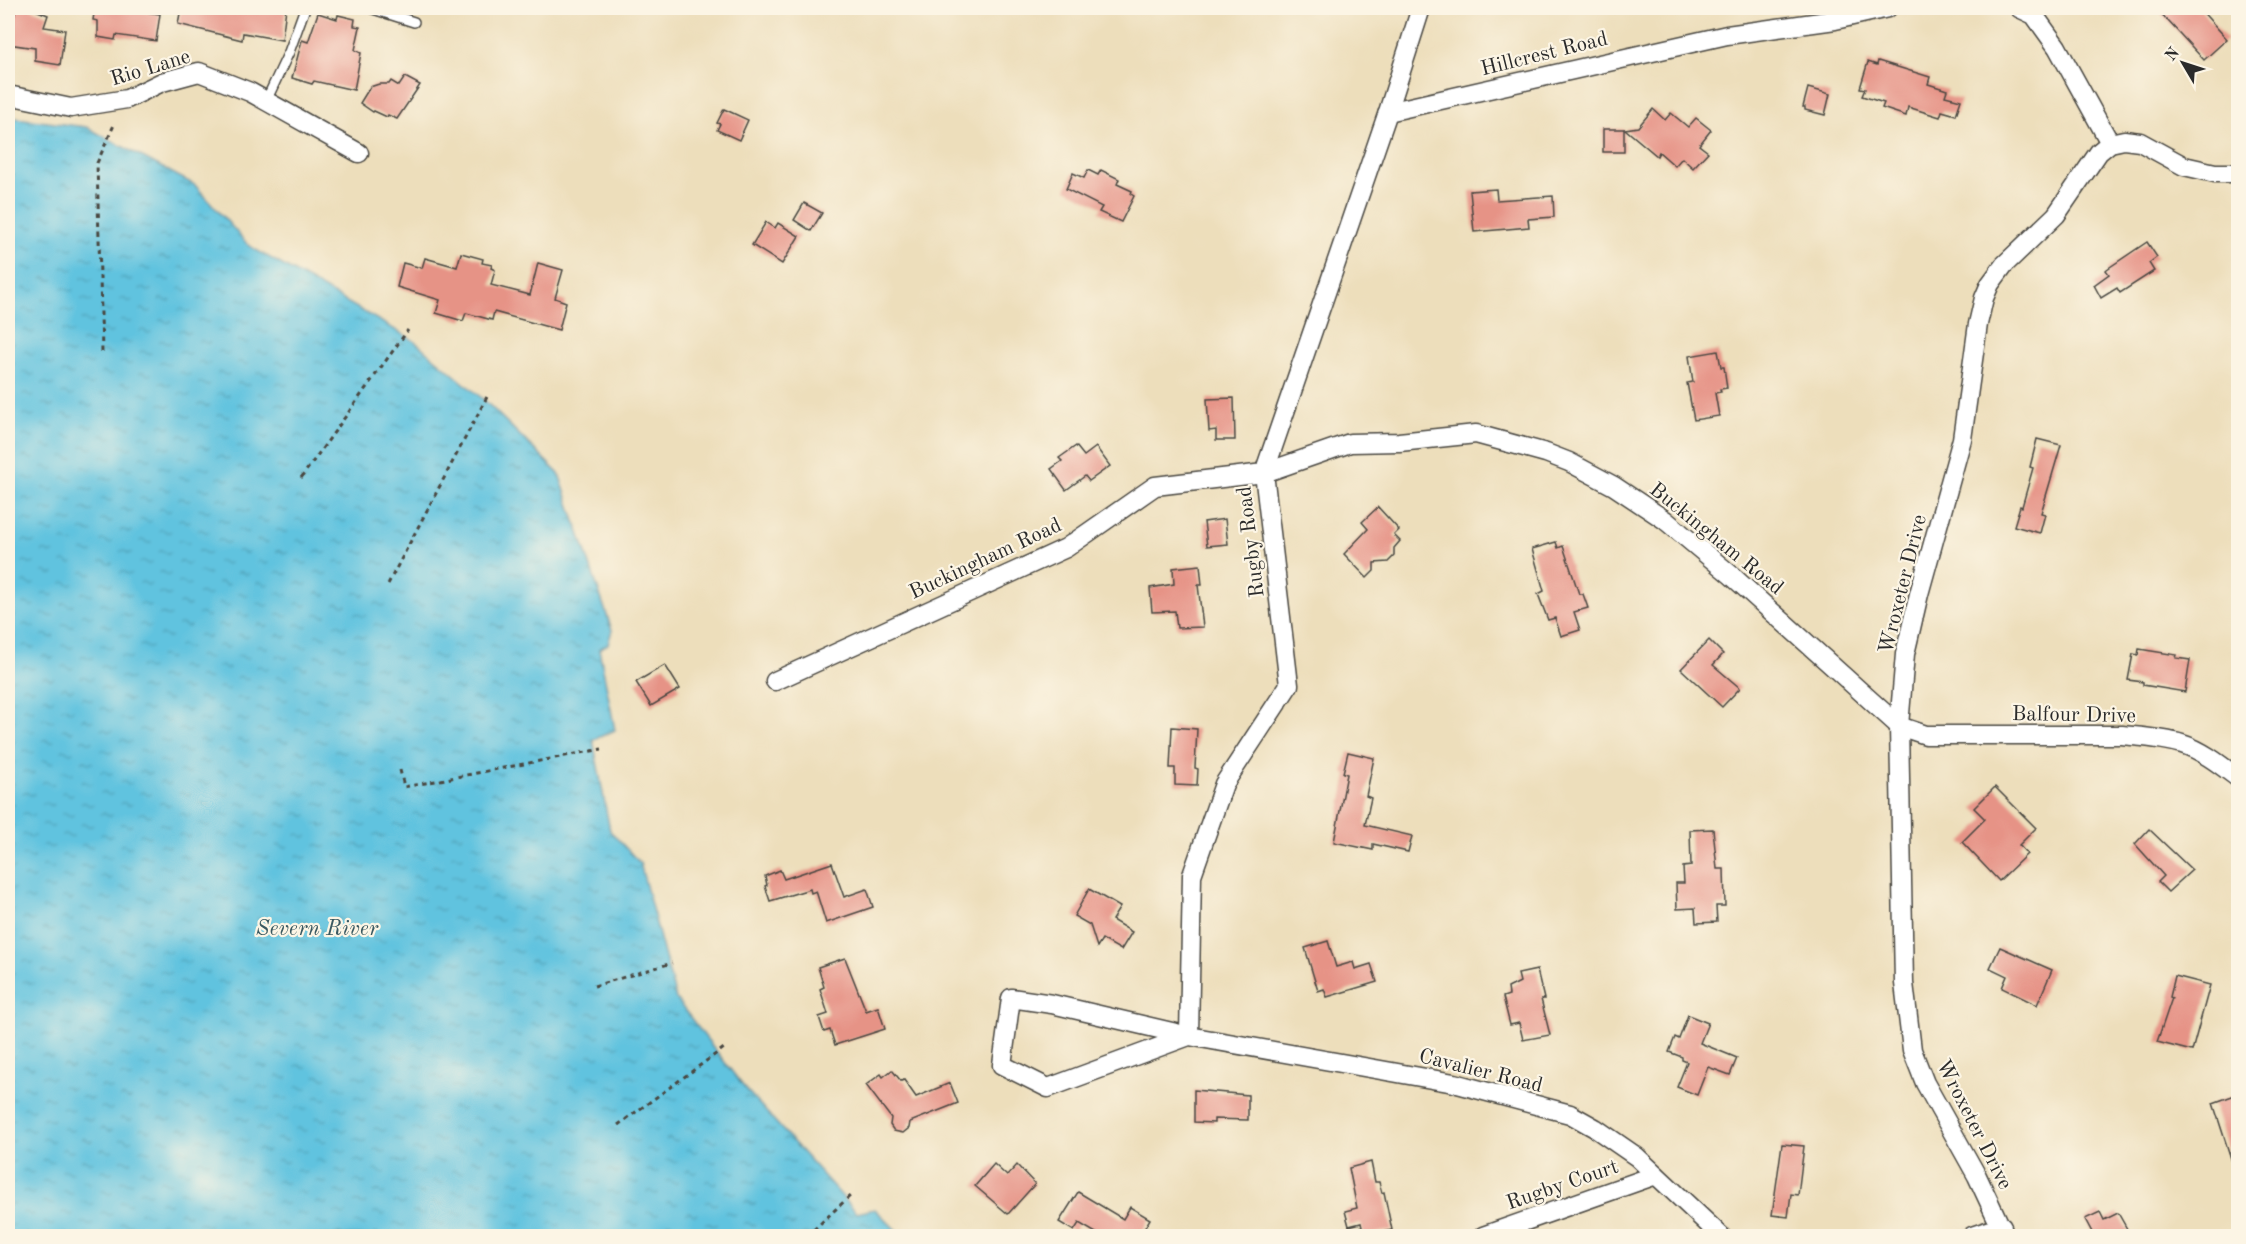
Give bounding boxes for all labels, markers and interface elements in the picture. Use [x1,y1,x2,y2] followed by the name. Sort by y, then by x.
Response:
[1479,29,1610,80] street label: Hillcrest Road
[2153,33,2213,93] north arrow
[2163,44,2183,65] text: N
[108,46,193,91] street label: Rio Lane
[1645,479,1787,599] street label: Buckingham Road
[1234,485,1269,599] street label: Rugby Road
[1876,512,1931,656] street label: Wroxeter Drive
[906,515,1065,604] street label: Buckingham Road
[2012,704,2136,727] street label: Balfour Drive
[256,918,379,940] water label: Severn River
[1417,1046,1545,1097] street label: Cavalier Road
[1932,1056,2015,1193] street label: Wroxeter Drive
[1504,1156,1621,1214] street label: Rugby Court

